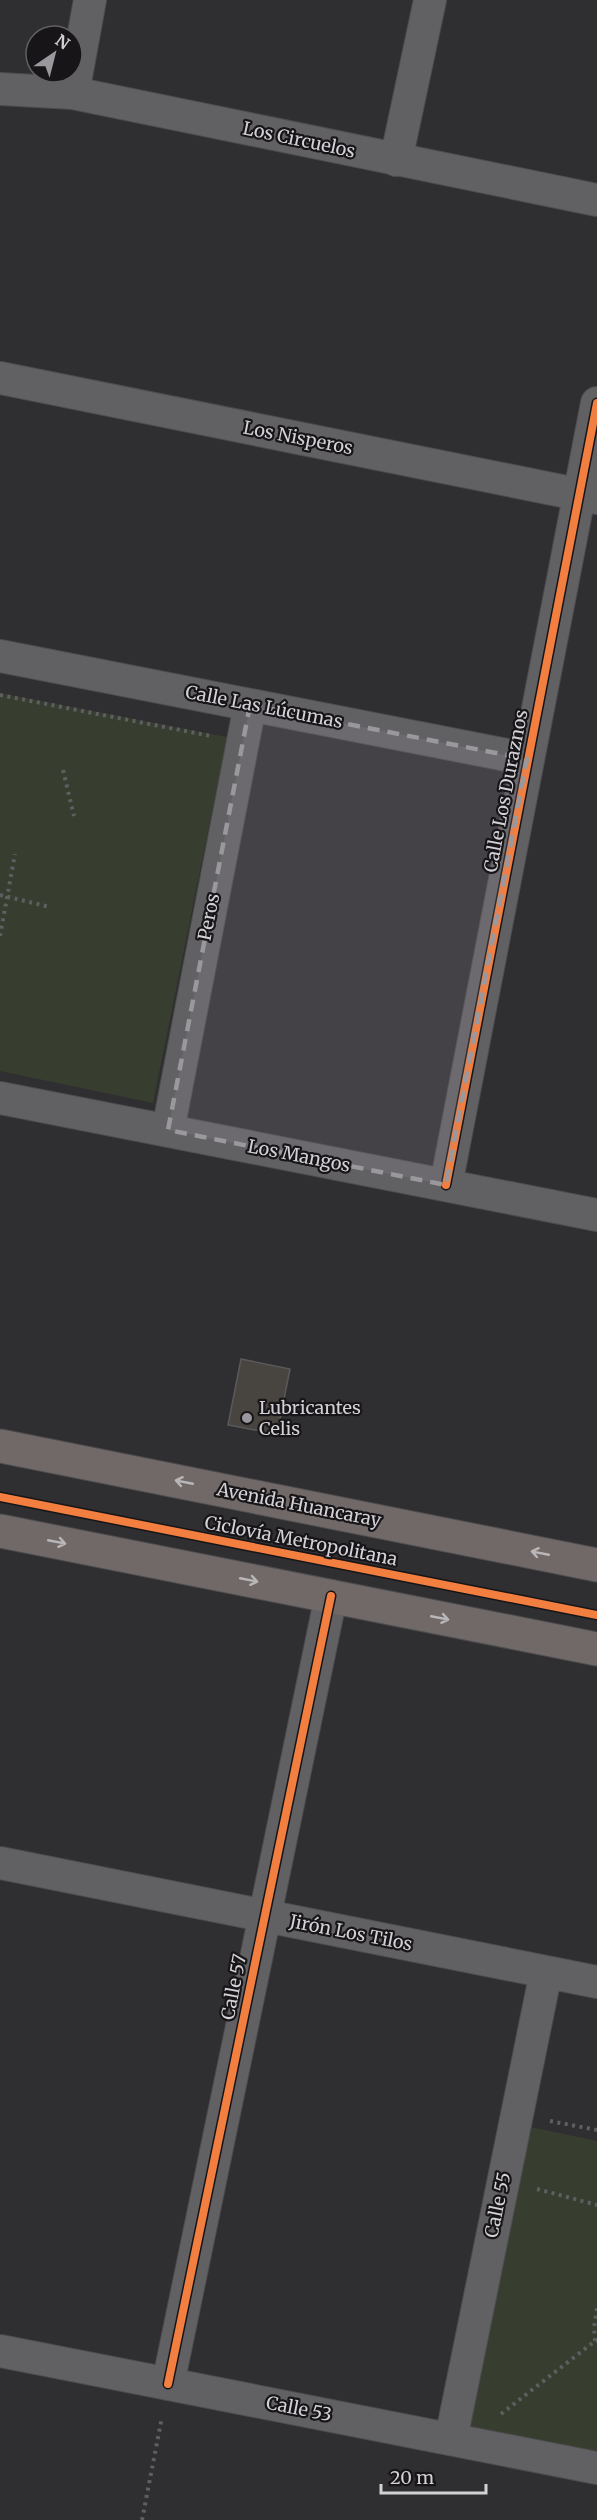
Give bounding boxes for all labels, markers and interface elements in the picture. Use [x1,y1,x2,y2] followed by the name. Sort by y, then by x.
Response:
[24,24,84,84] north arrow
[52,30,74,54] text: N
[241,116,358,163] street label: Los Circuelos
[241,416,355,459] street label: Los Nisperos
[183,680,345,733] street label: Calle Las Lúcumas
[478,708,533,874] street label: Calle Los Duraznos
[193,891,224,942] street label: Peros
[246,1134,353,1177] street label: Los Mangos
[259,1396,361,1440] place label: Lubricantes Celis
[240,1411,254,1425] marker: Lubricantes Celis
[174,1476,194,1487] one-way arrow
[214,1477,384,1532] street label: Avenida Huancaray
[203,1511,400,1571] street label: Ciclovía Metropolitana
[47,1537,67,1548] one-way arrow
[530,1547,550,1558] one-way arrow
[238,1575,258,1586] one-way arrow
[430,1613,449,1624] one-way arrow
[287,1909,415,1956] street label: Jirón Los Tilos
[216,1952,251,2022] street label: Calle 57
[479,2170,516,2240] street label: Calle 55
[264,2391,334,2426] street label: Calle 53
[381,2457,486,2495] scale bar
[390,2466,434,2489] text: 20 m

